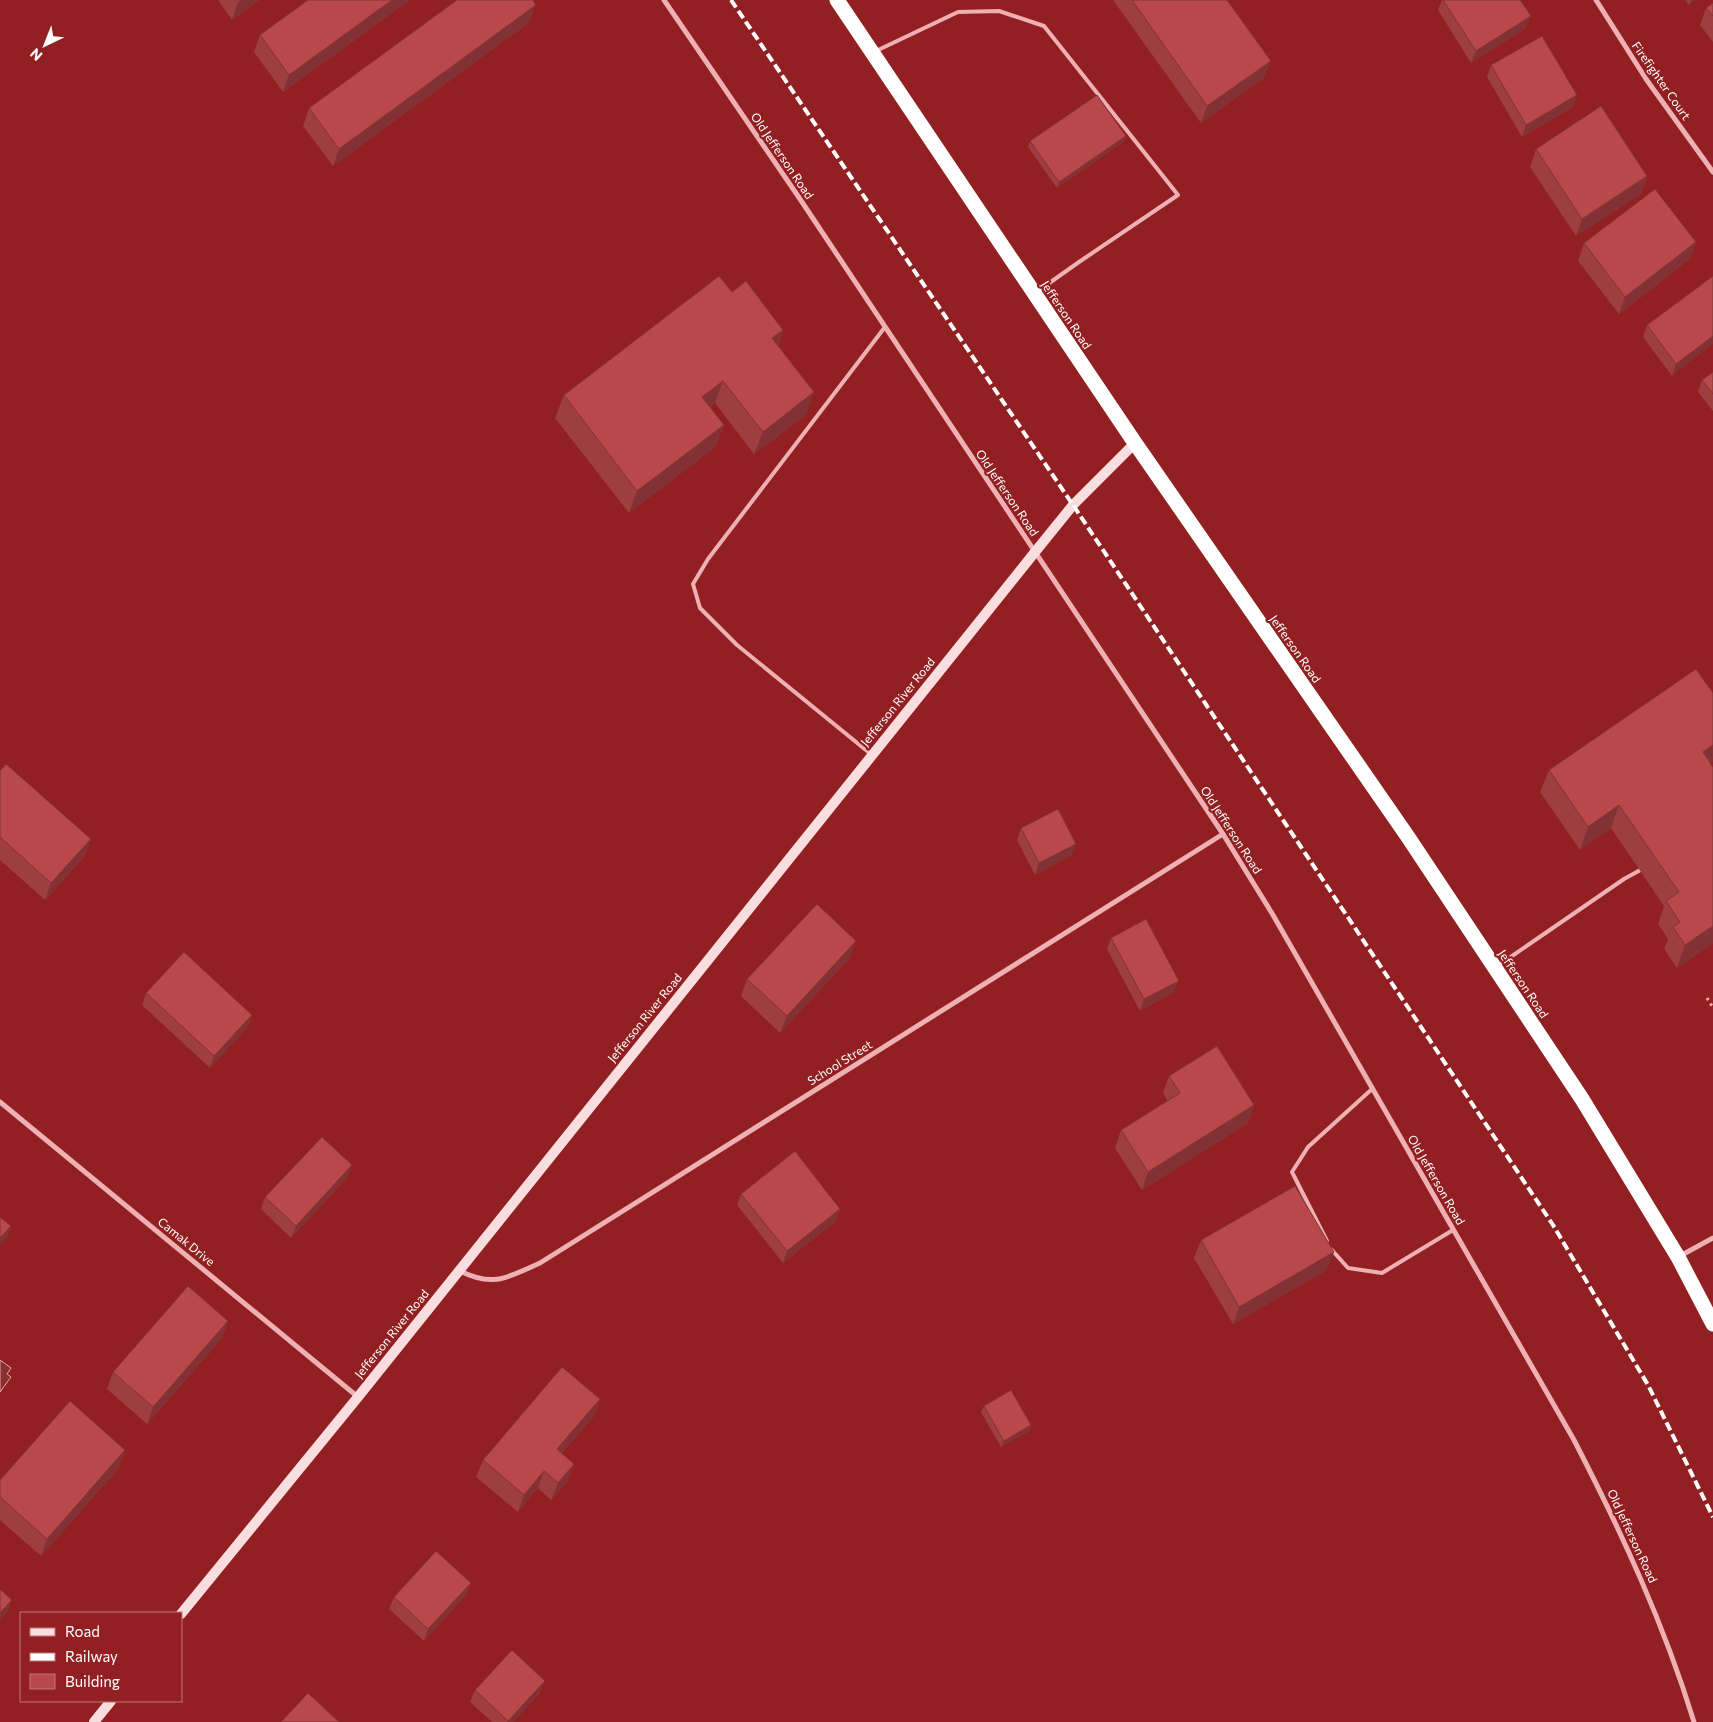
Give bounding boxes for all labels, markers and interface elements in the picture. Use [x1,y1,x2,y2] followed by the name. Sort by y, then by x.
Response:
[20,20,70,70] north arrow
[1630,39,1694,122] street label: Firefighter Court
[26,45,45,65] text: N
[748,109,817,202] street label: Old Jefferson Road
[1038,278,1095,352] street label: Jefferson Road
[973,446,1042,539] street label: Old Jefferson Road
[1266,612,1324,686] street label: Jefferson Road
[857,654,938,749] street label: Jefferson River Road
[1197,783,1265,876] street label: Old Jefferson Road
[1495,947,1552,1021] street label: Jefferson Road
[604,970,685,1065] street label: Jefferson River Road
[805,1037,874,1088] street label: School Street
[1405,1132,1468,1227] street label: Old Jefferson Road
[155,1214,218,1268] street label: Camak Drive
[351,1286,432,1381] street label: Jefferson River Road
[1604,1487,1661,1585] street label: Old Jefferson Road
[20,1612,182,1702] legend
[65,1622,100,1640] text: Road
[65,1647,118,1665] text: Railway
[65,1672,120,1690] text: Building

